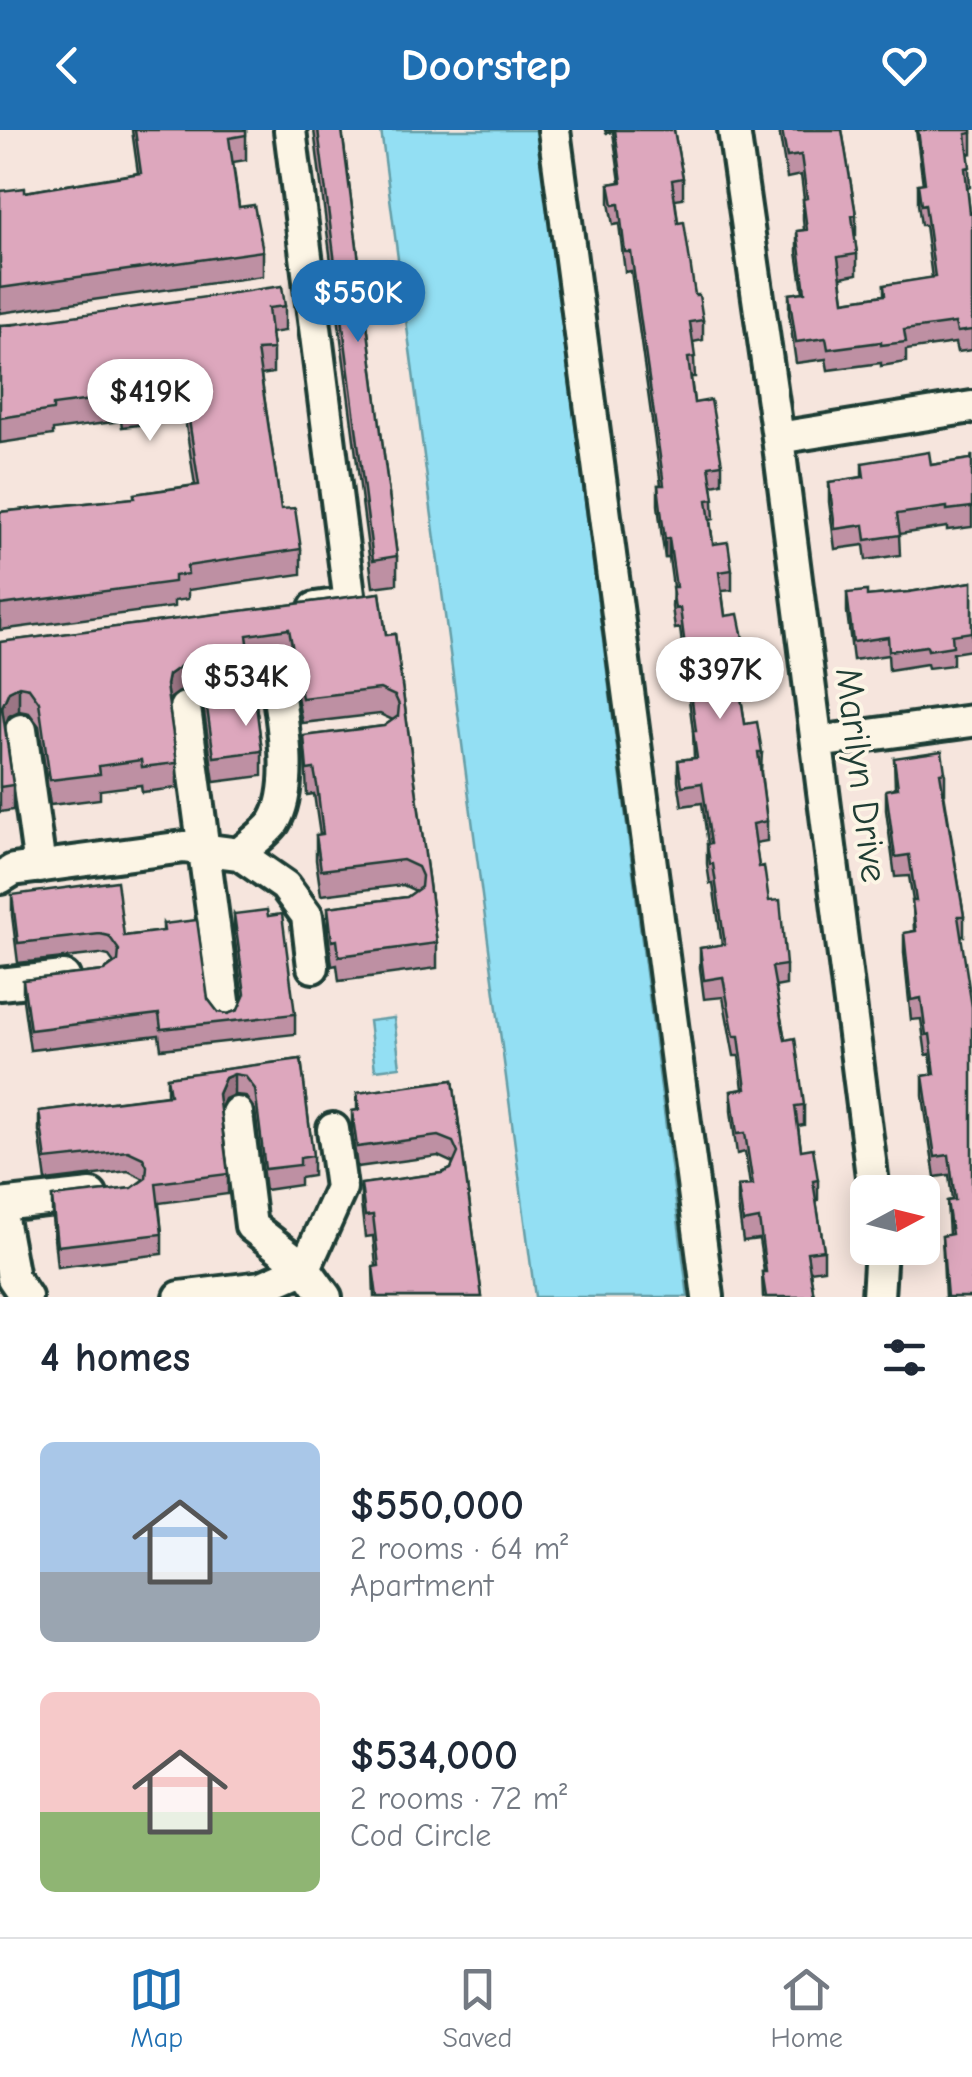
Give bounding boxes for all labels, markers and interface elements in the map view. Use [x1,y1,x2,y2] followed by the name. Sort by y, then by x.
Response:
[40,38,95,93] icon: back
[877,38,932,93] icon: heart
[400,39,572,91] text: Doorstep
[288,260,428,345] pin: $550K
[313,274,403,311] text: $550K
[80,359,220,444] pin: $419K
[109,373,191,410] text: $419K
[650,637,790,722] pin: $397K
[176,644,316,729] pin: $534K
[678,651,762,688] text: $397K
[203,658,289,695] text: $534K
[826,665,896,885] street label: Marilyn Drive
[850,1175,940,1265] north arrow
[850,1175,940,1265] map controls
[877,1330,932,1385] icon: filters
[40,1333,190,1382] text: 4 homes
[350,1481,524,1530] text: $550,000
[120,1482,240,1602] icon: home
[350,1530,568,1567] text: 2 rooms · 64 m²
[350,1567,493,1604] text: Apartment
[350,1731,518,1780] text: $534,000
[120,1732,240,1852] icon: home
[350,1780,567,1817] text: 2 rooms · 72 m²
[350,1817,491,1854] text: Cod Circle
[129,1962,184,2054] tab: Map
[442,1962,512,2054] tab: Saved
[771,1962,843,2054] tab: Home

